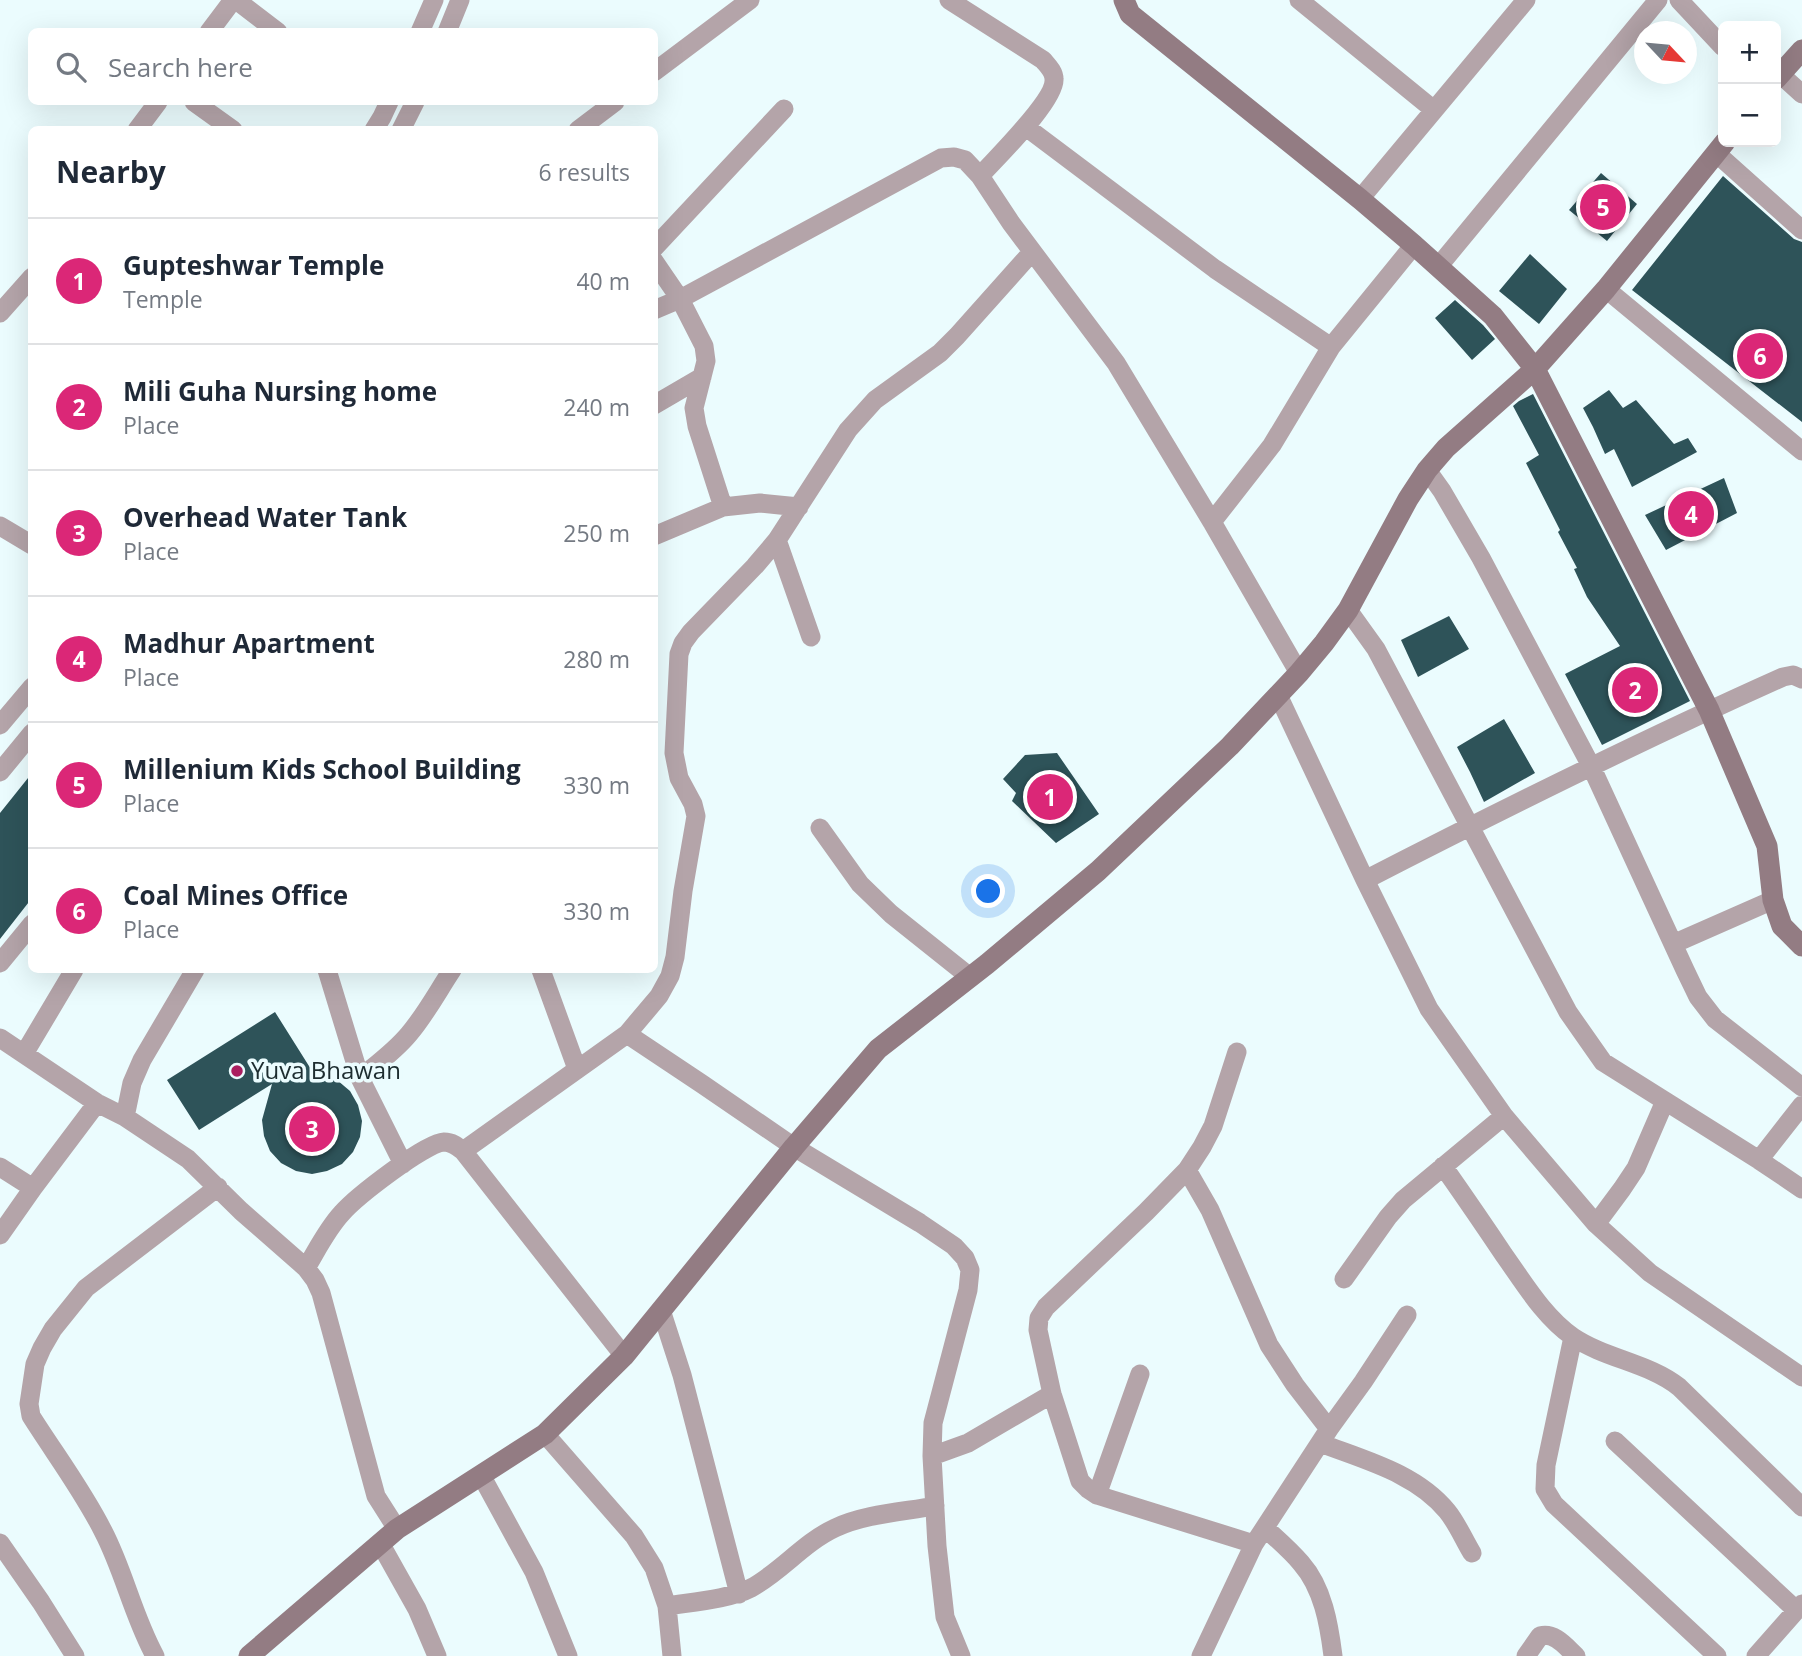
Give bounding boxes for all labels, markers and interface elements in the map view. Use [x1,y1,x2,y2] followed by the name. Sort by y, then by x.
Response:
[1634,21,1697,84] north arrow
[1718,21,1781,147] map controls
[1718,21,1781,84] button: +
[28,28,658,105] search box
[52,48,90,86] icon: search
[108,49,253,85] text: Search here
[1718,84,1781,147] button: −
[56,151,166,192] text: Nearby
[539,156,630,188] text: 6 results
[1580,181,1626,233] pin: 5
[123,247,384,283] text: Gupteshwar Temple
[72,265,86,297] text: 1
[576,265,630,297] text: 40 m
[123,283,203,315] text: Temple
[1737,330,1783,382] pin: 6
[123,373,437,409] text: Mili Guha Nursing home
[72,391,86,423] text: 2
[563,391,630,423] text: 240 m
[123,409,179,441] text: Place
[1668,488,1714,540] pin: 4
[123,499,407,535] text: Overhead Water Tank
[72,517,86,549] text: 3
[563,517,630,549] text: 250 m
[123,535,179,567] text: Place
[123,625,375,661] text: Madhur Apartment
[72,643,86,675] text: 4
[563,643,630,675] text: 280 m
[123,661,179,693] text: Place
[1612,664,1658,716] pin: 2
[123,751,521,787] text: Millenium Kids School Building
[72,769,86,801] text: 5
[563,769,630,801] text: 330 m
[1027,771,1073,823] pin: 1
[123,787,179,819] text: Place
[971,874,1005,908] your location
[123,877,348,913] text: Coal Mines Office
[72,895,86,927] text: 6
[563,895,630,927] text: 330 m
[123,913,179,945] text: Place
[251,1053,401,1086] place label: Yuva Bhawan
[229,1063,245,1079] marker: Yuva Bhawan
[289,1103,335,1155] pin: 3

